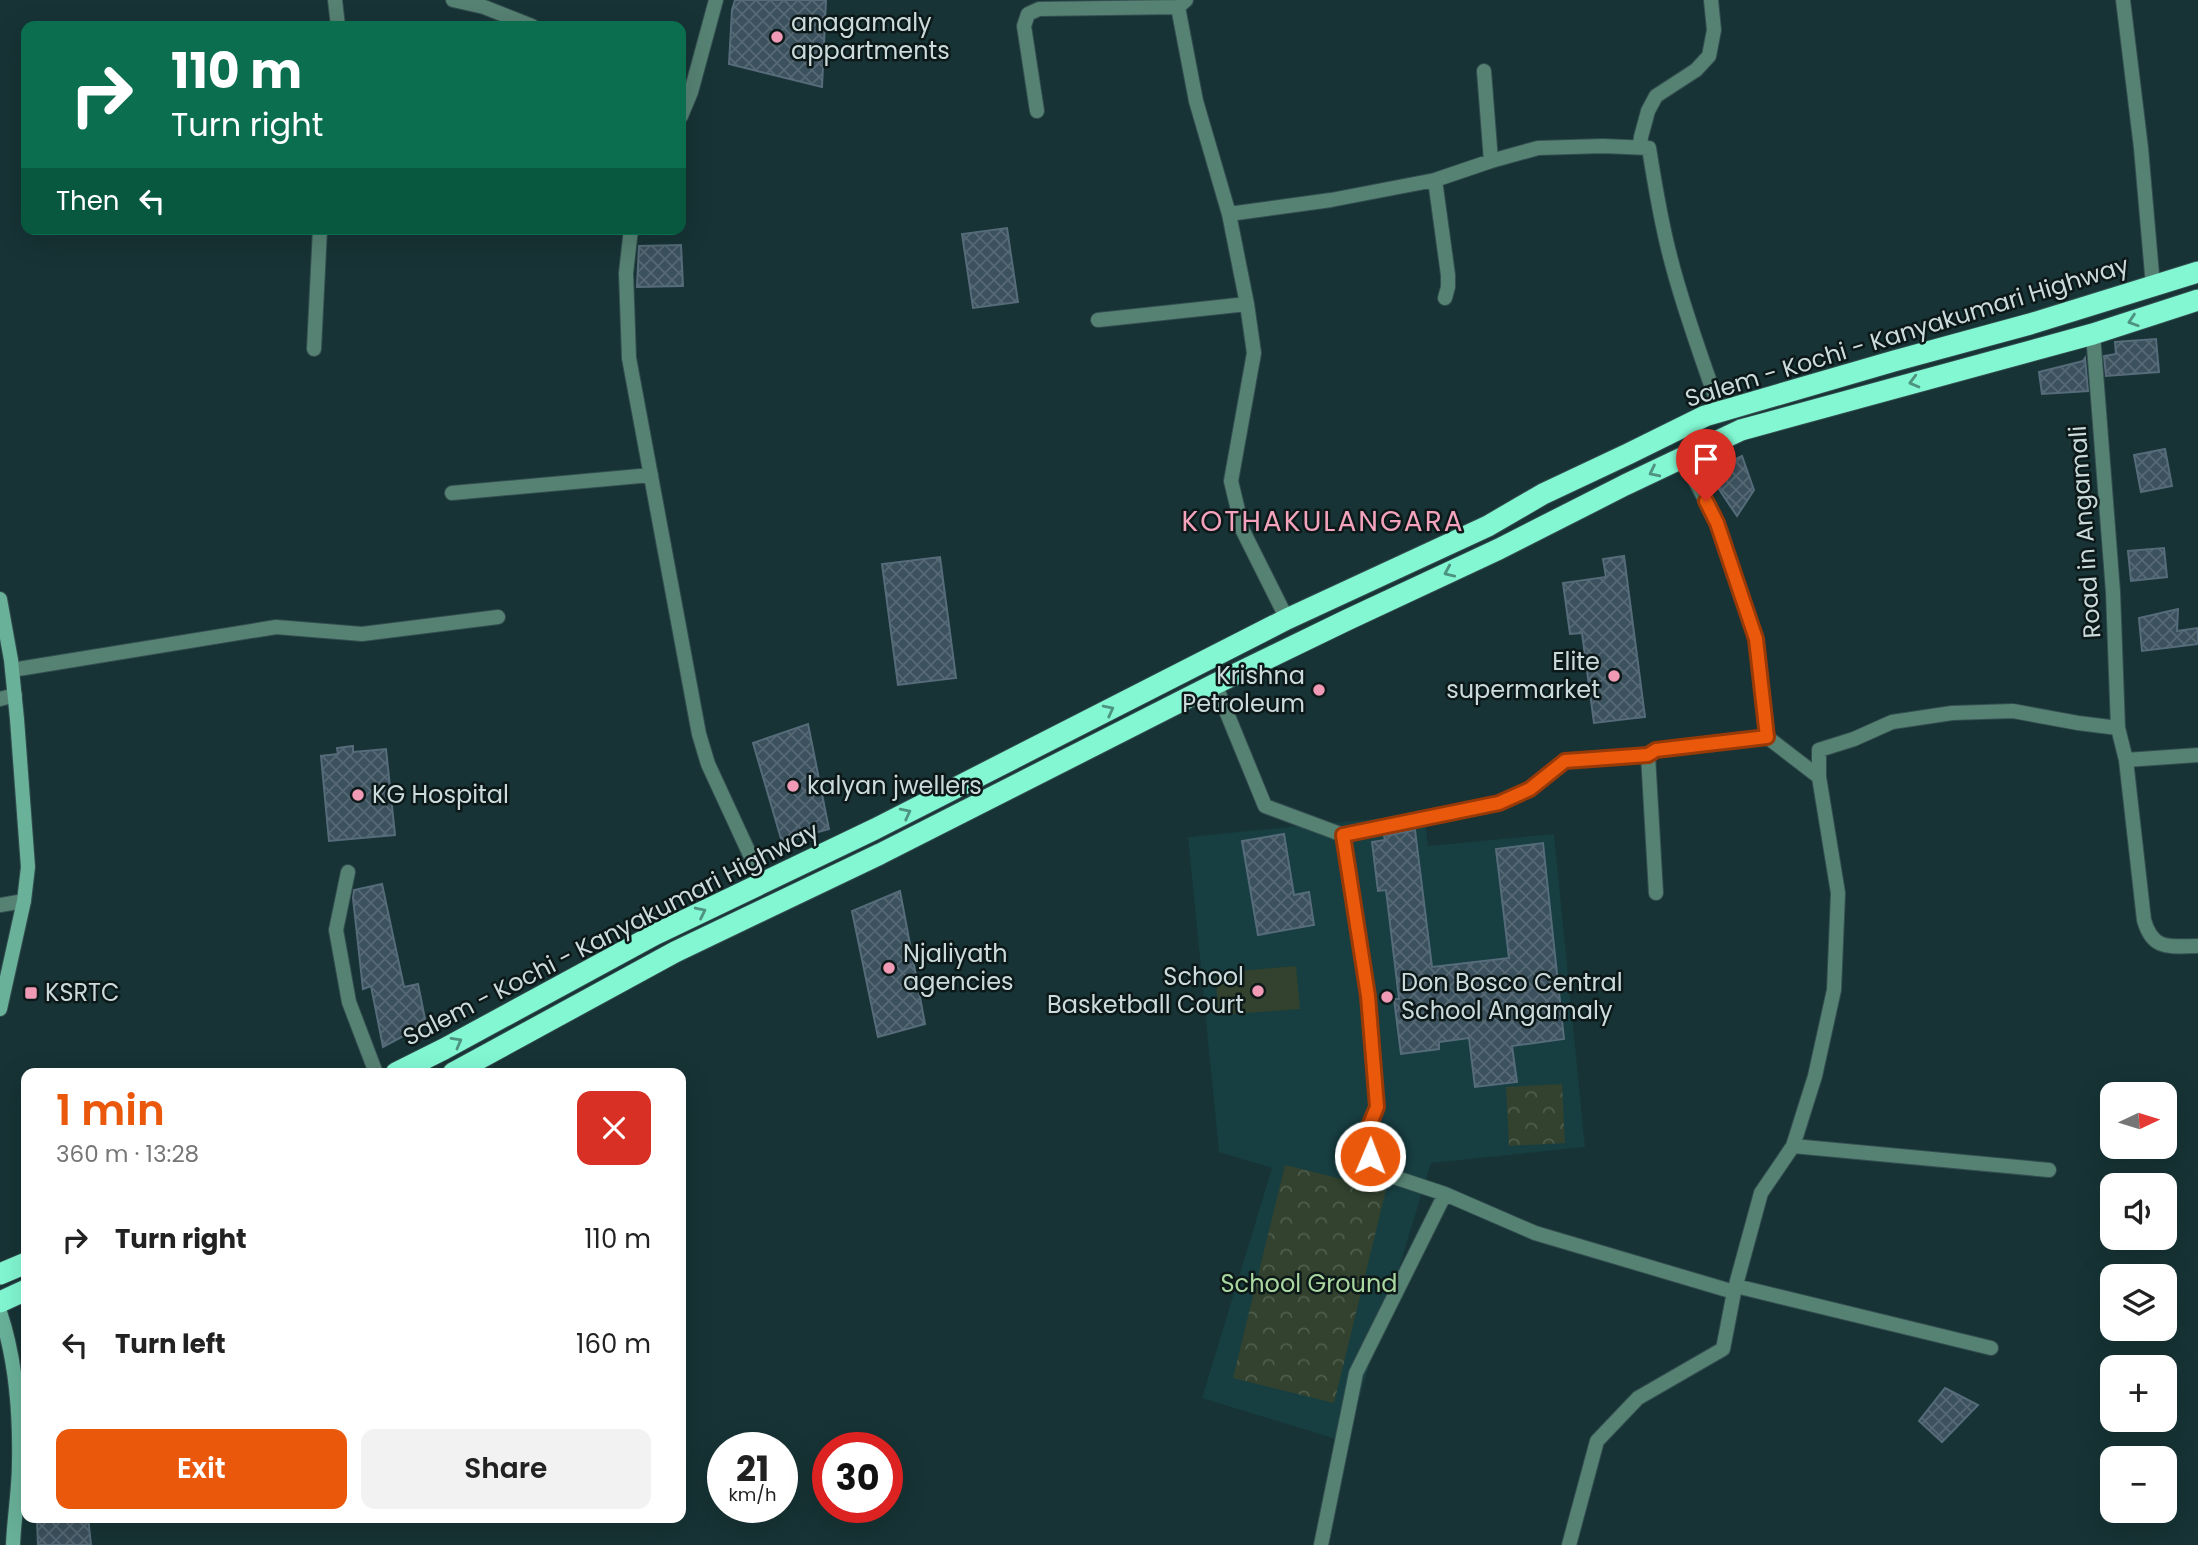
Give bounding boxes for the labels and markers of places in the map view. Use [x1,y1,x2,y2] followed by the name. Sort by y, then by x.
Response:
[791,6,950,67] place label: anagamaly appartments
[769,29,785,45] marker: anagamaly appartments
[1676,429,1736,501] pin
[1446,645,1600,706] place label: Elite supermarket
[1182,659,1305,720] place label: Krishna Petroleum
[1606,668,1622,684] marker: Elite supermarket
[1311,682,1327,698] marker: Krishna Petroleum
[807,769,982,802] place label: kalyan jwellers
[372,778,509,811] place label: KG Hospital
[785,778,801,794] marker: kalyan jwellers
[350,787,366,803] marker: KG Hospital
[903,937,1014,998] place label: Njaliyath agencies
[881,960,897,976] marker: Njaliyath agencies
[1047,960,1244,1021] place label: School Basketball Court
[1401,966,1623,1027] place label: Don Bosco Central School Angamaly
[45,976,120,1009] place label: KSRTC
[1250,983,1266,999] marker: School Basketball Court
[23,985,39,1001] marker: KSRTC
[1379,989,1395,1005] marker: Don Bosco Central School Angamaly

